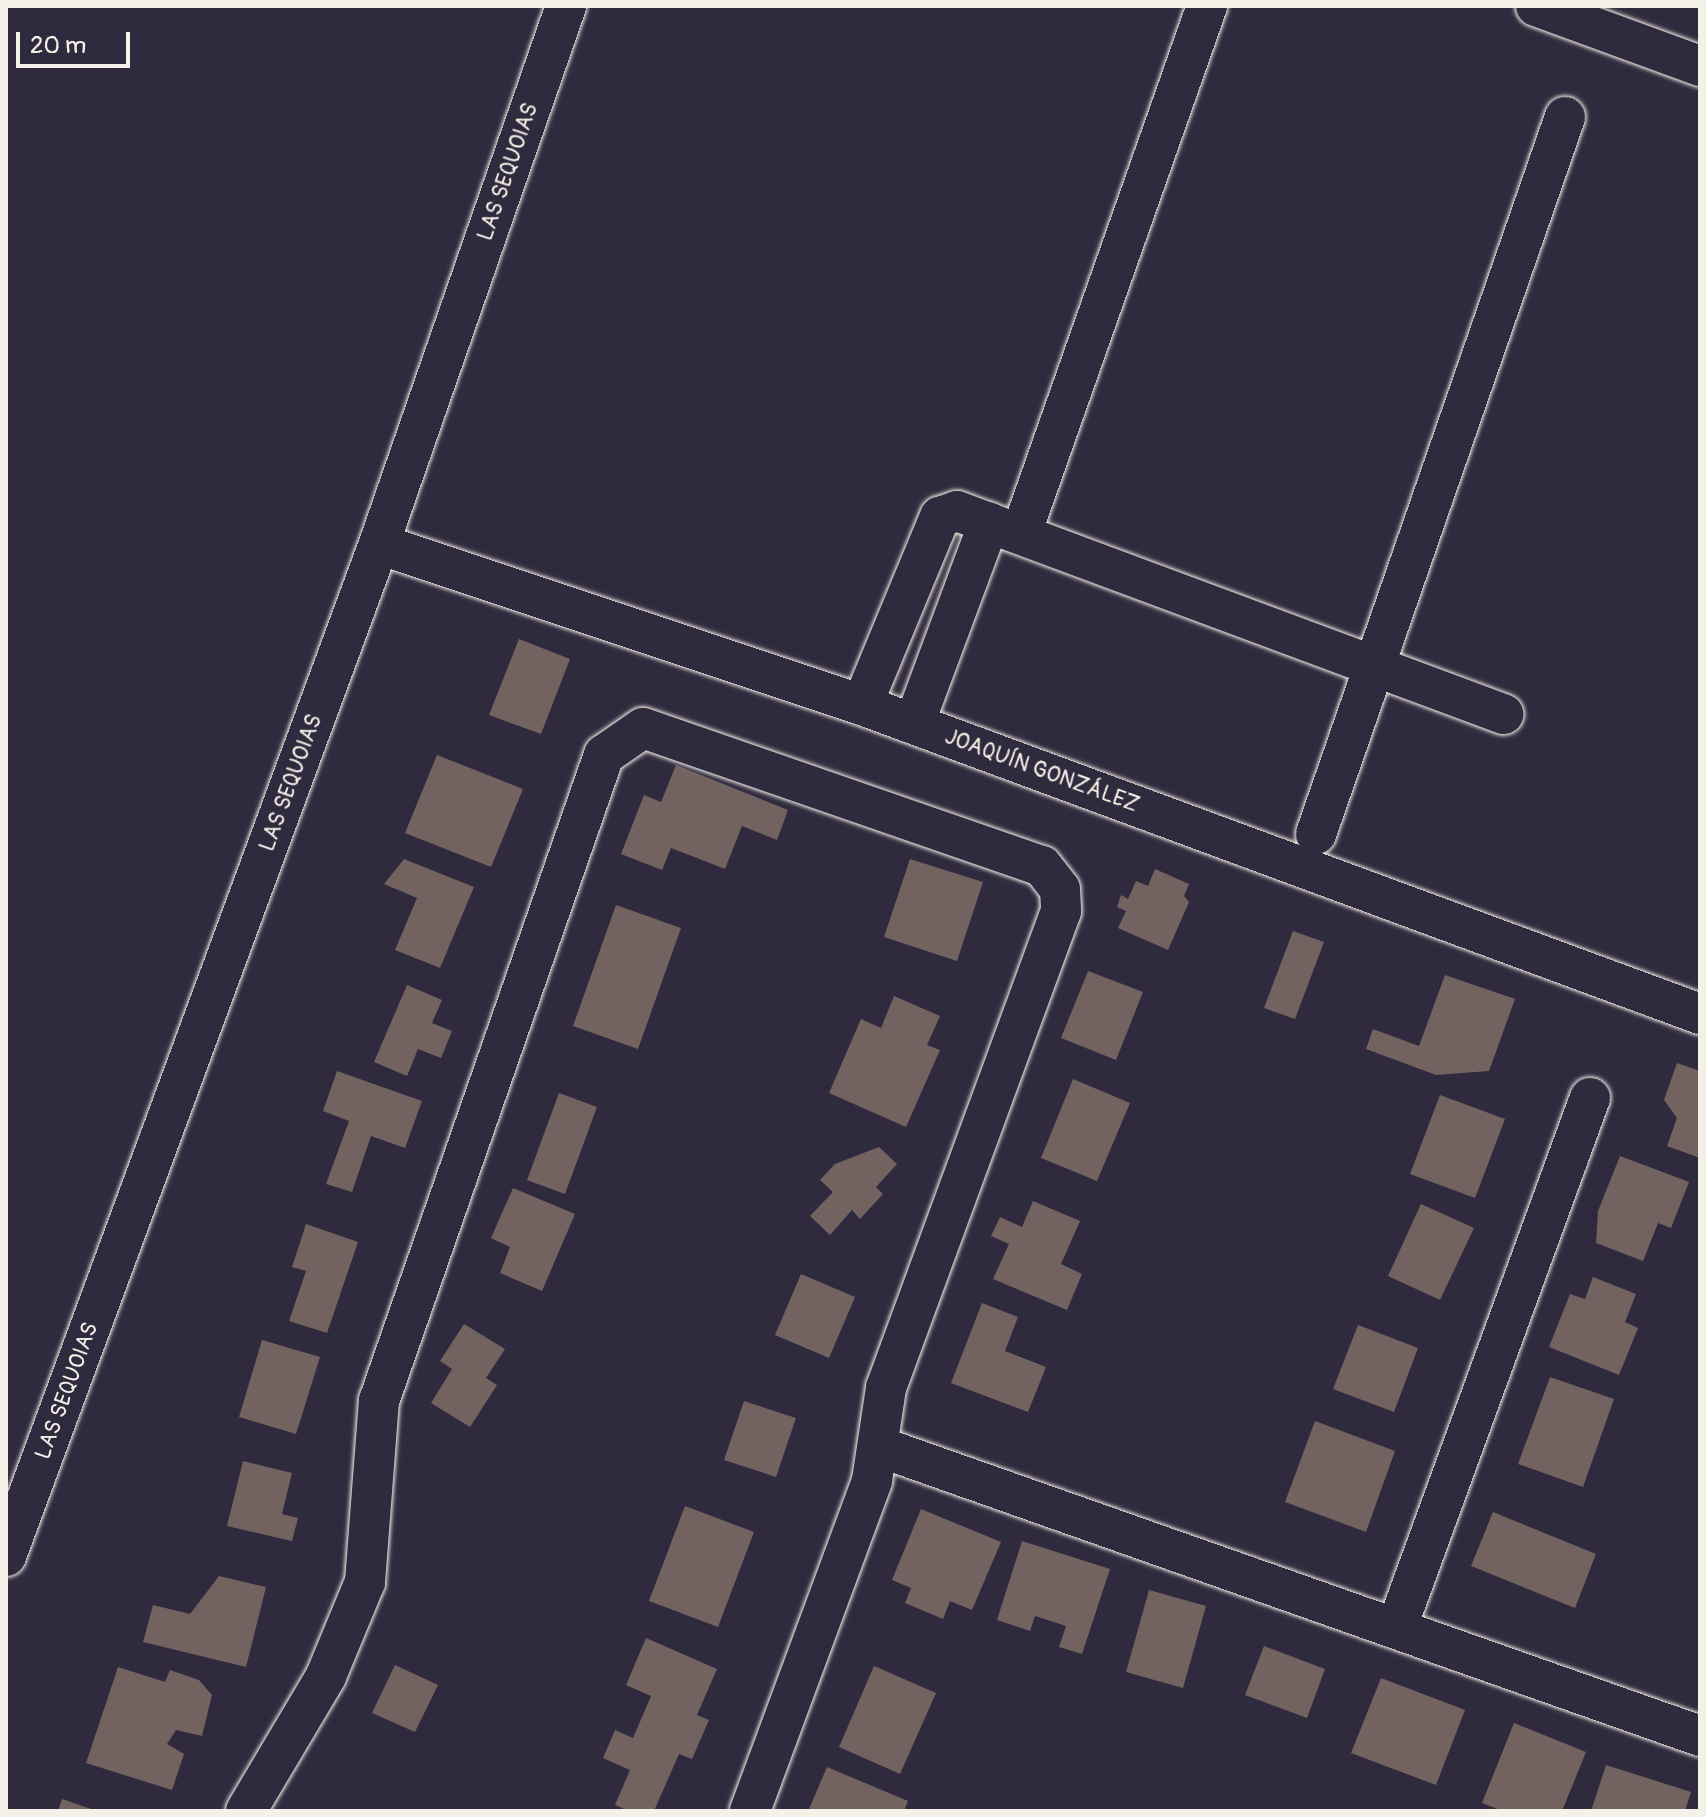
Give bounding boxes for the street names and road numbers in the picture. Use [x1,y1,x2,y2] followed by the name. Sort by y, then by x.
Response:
[472,100,544,244] street label: LAS SEQUOIAS
[254,711,328,855] street label: LAS SEQUOIAS
[941,724,1143,818] street label: JOAQUÍN GONZÁLEZ
[30,1319,104,1463] street label: LAS SEQUOIAS

